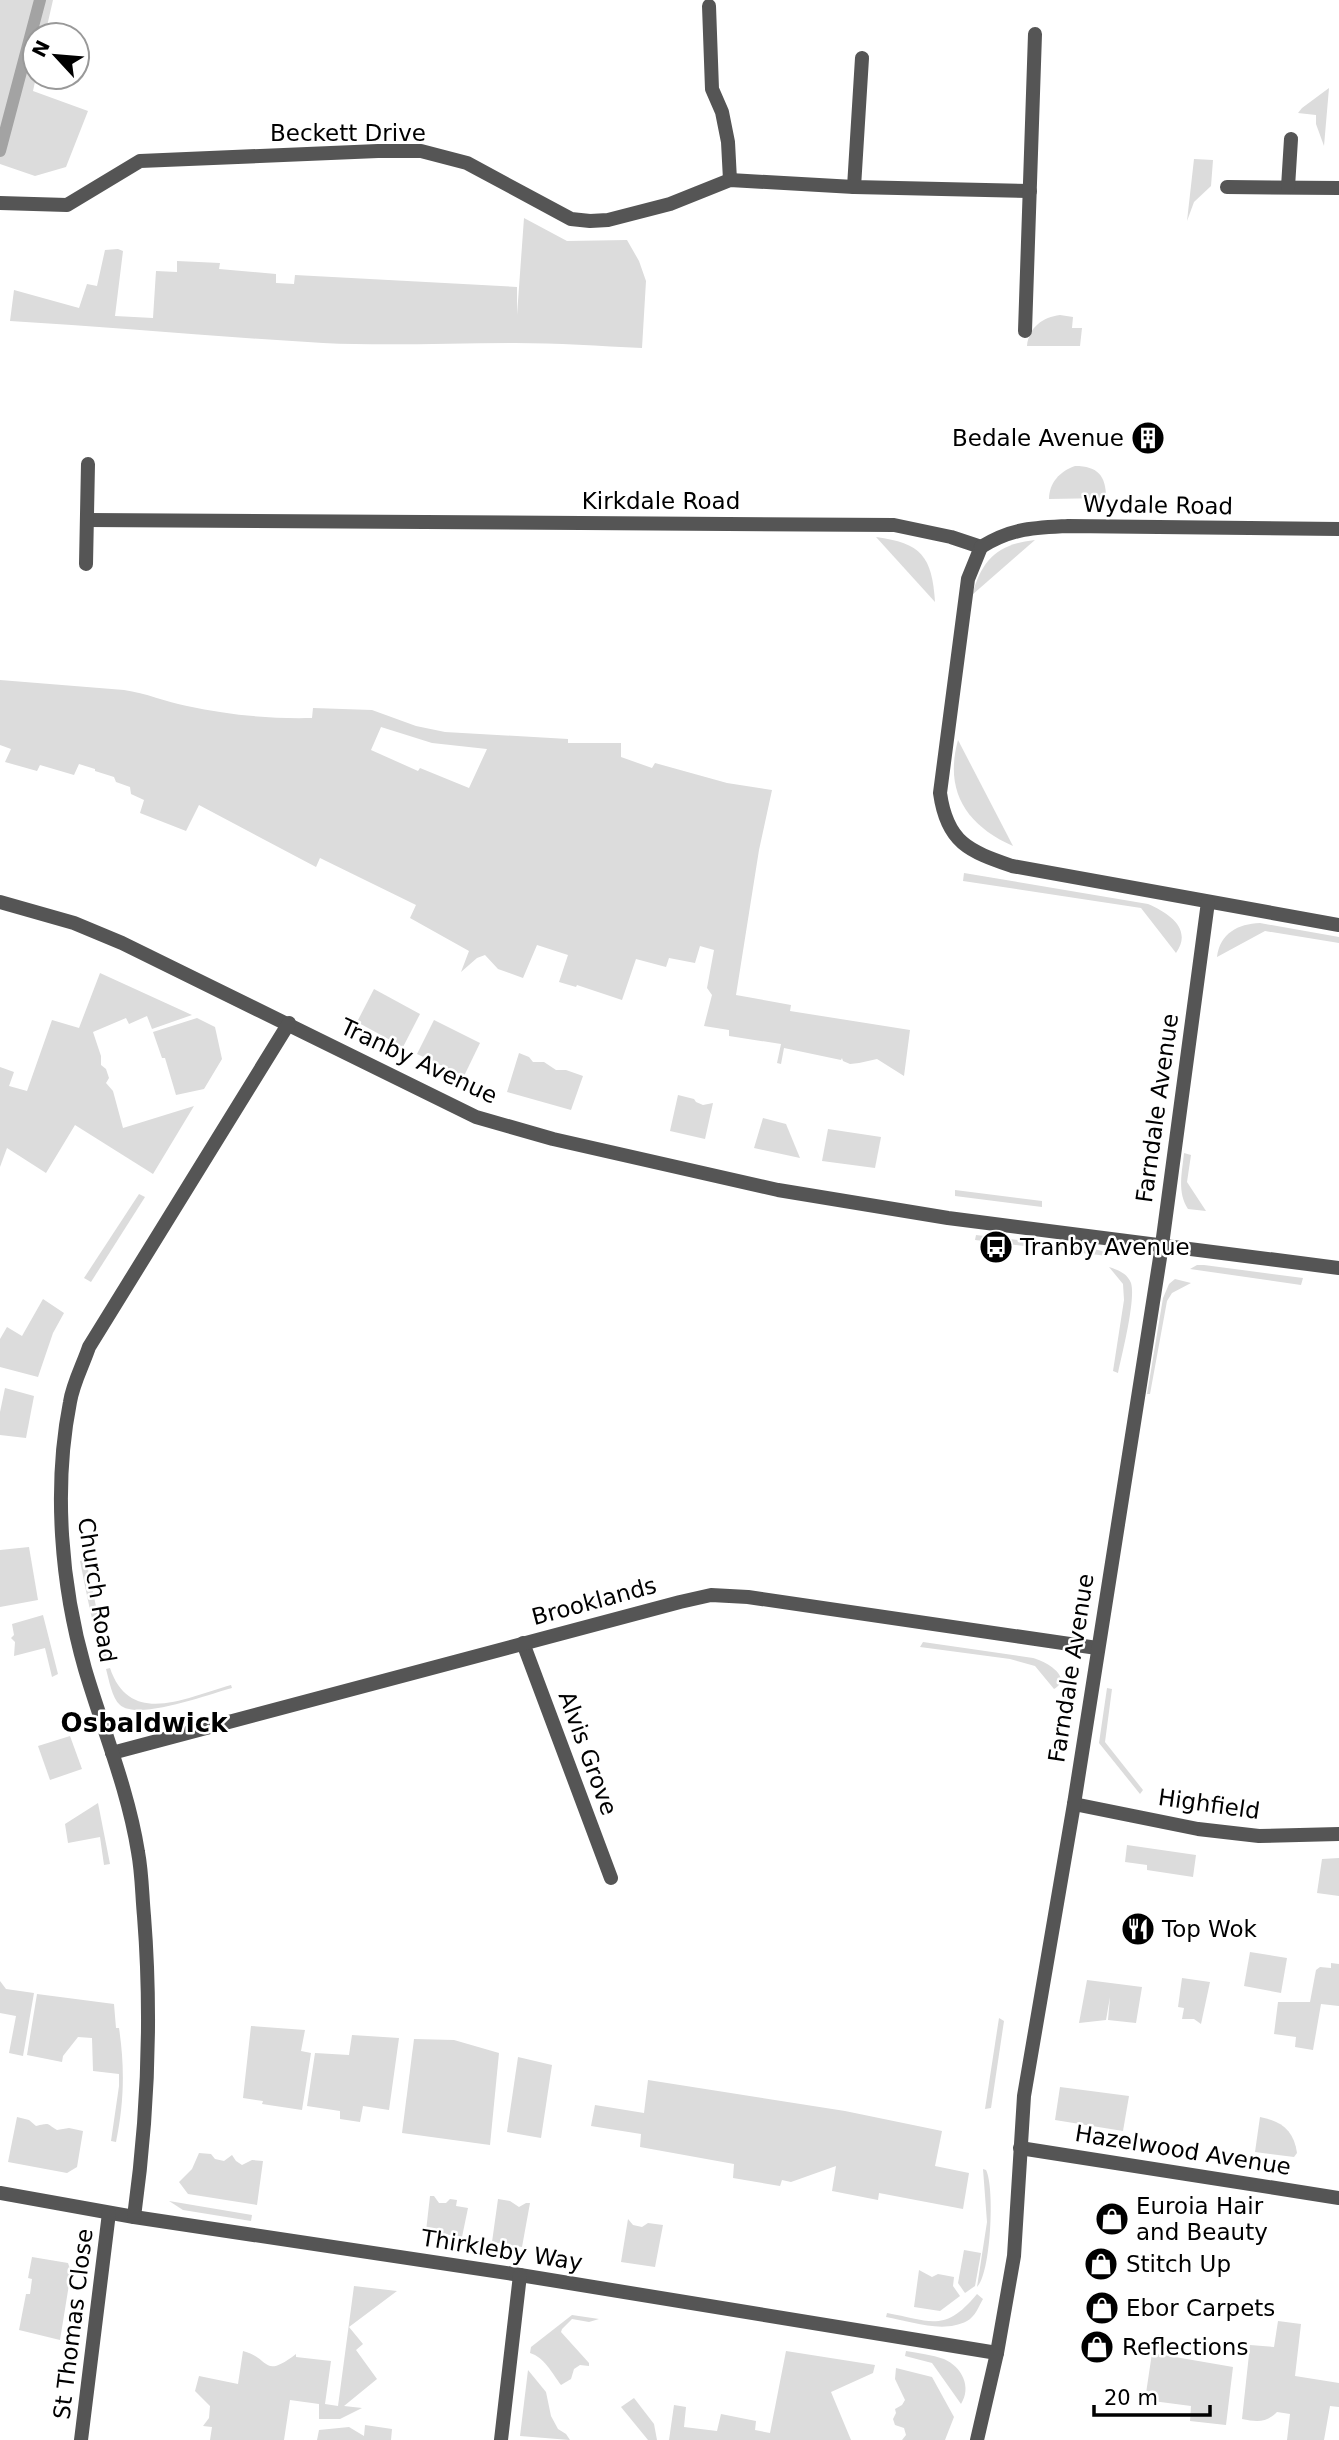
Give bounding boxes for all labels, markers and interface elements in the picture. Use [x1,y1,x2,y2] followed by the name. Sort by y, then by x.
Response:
[21,21,91,91] north arrow
[27,37,54,61] text: N
[270,120,426,146] street label: Beckett Drive
[1129,419,1167,457] building icon: Bedale Avenue
[952,425,1124,451] place label: Bedale Avenue
[582,488,740,514] street label: Kirkdale Road
[1083,491,1233,519] street label: Wydale Road
[1131,1012,1183,1204] street label: Farndale Avenue
[336,1013,501,1109] street label: Tranby Avenue
[977,1228,1015,1266] bus stop icon: Tranby Avenue
[1019,1234,1190,1260] place label: Tranby Avenue
[73,1516,121,1664] street label: Church Road
[529,1572,659,1630] street label: Brooklands
[1043,1572,1099,1764] street label: Farndale Avenue
[554,1687,622,1819] street label: Alvis Grove
[61,1708,228,1738] district label: Osbaldwick
[1156,1784,1262,1824] street label: Highfield
[1119,1910,1157,1948] restaurant icon: Top Wok
[1161,1916,1258,1942] place label: Top Wok
[1073,2120,1293,2180] street label: Hazelwood Avenue
[1136,2193,1268,2245] place label: Euroia Hair and Beauty
[1093,2200,1131,2238] shop icon: Euroia Hair and Beauty
[419,2224,584,2276] street label: Thirkleby Way
[48,2227,98,2421] street label: St Thomas Close
[1082,2245,1120,2283] shop icon: Stitch Up
[1126,2251,1231,2277] place label: Stitch Up
[1083,2289,1121,2327] shop icon: Ebor Carpets
[1126,2295,1275,2321] place label: Ebor Carpets
[1078,2328,1116,2366] shop icon: Reflections
[1122,2334,1248,2360] place label: Reflections
[1094,2374,1210,2418] scale bar
[1104,2386,1158,2410] text: 20 m

